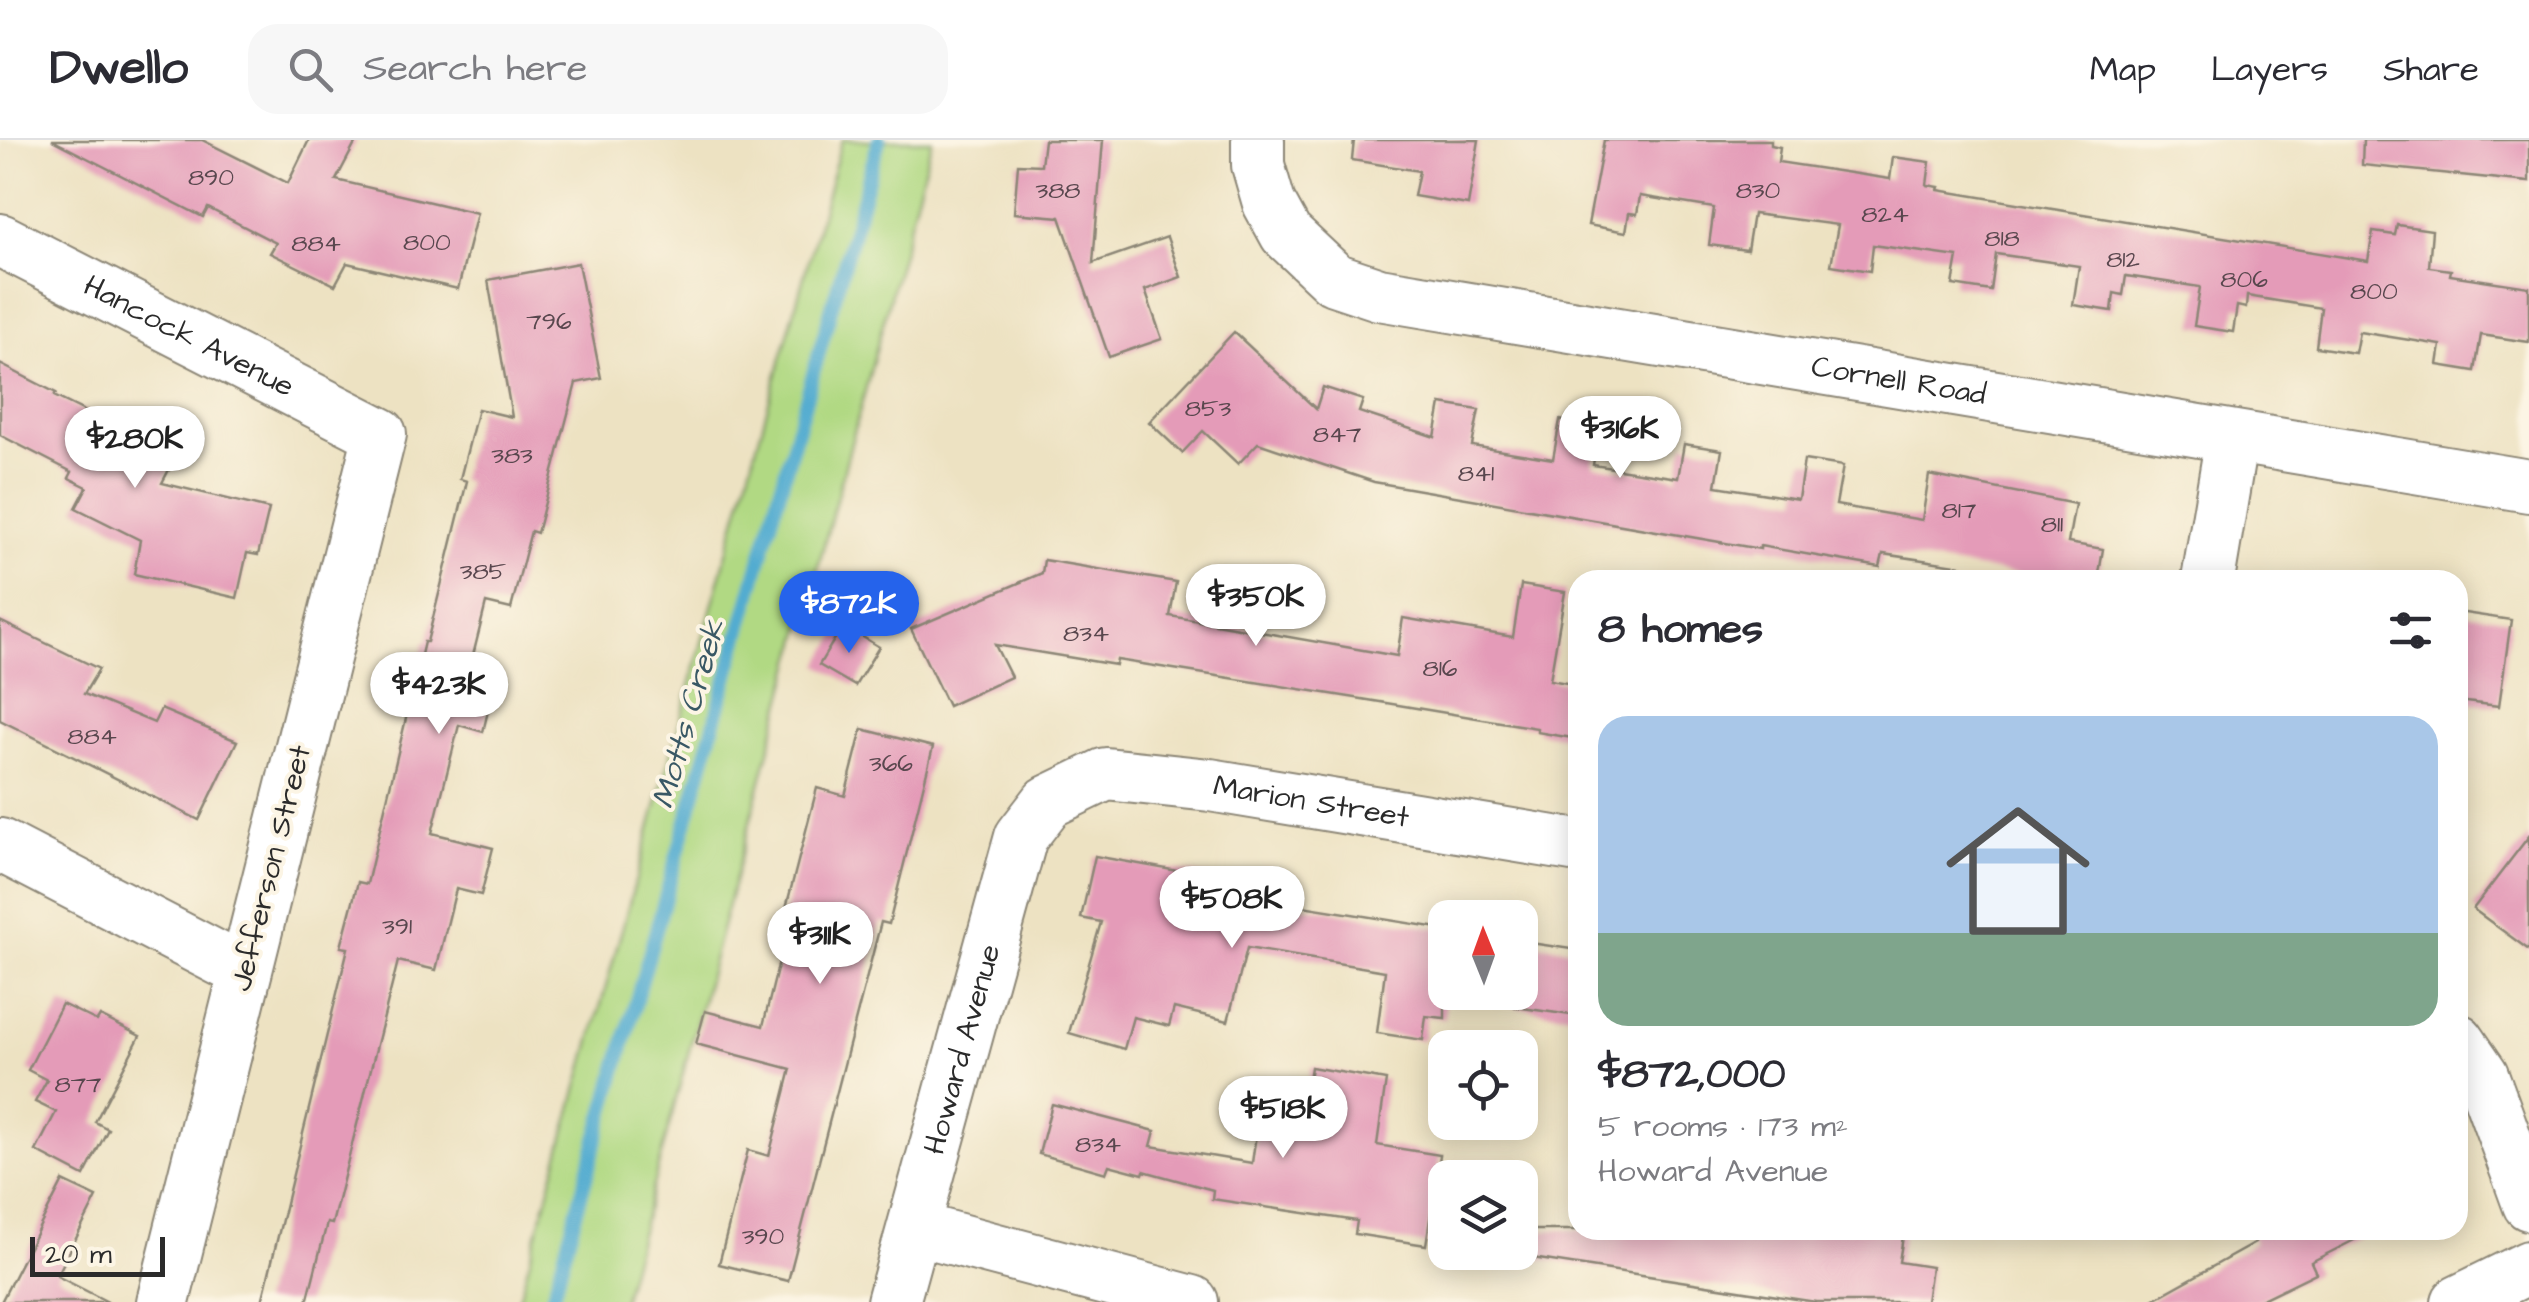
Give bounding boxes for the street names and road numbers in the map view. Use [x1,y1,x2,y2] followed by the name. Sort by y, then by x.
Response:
[76,265,301,408] street label: Hancock Avenue
[1808,346,1989,416] street label: Cornell Road
[220,741,322,995] street label: Jefferson Street
[1210,765,1412,839] street label: Marion Street
[914,940,1011,1159] street label: Howard Avenue

